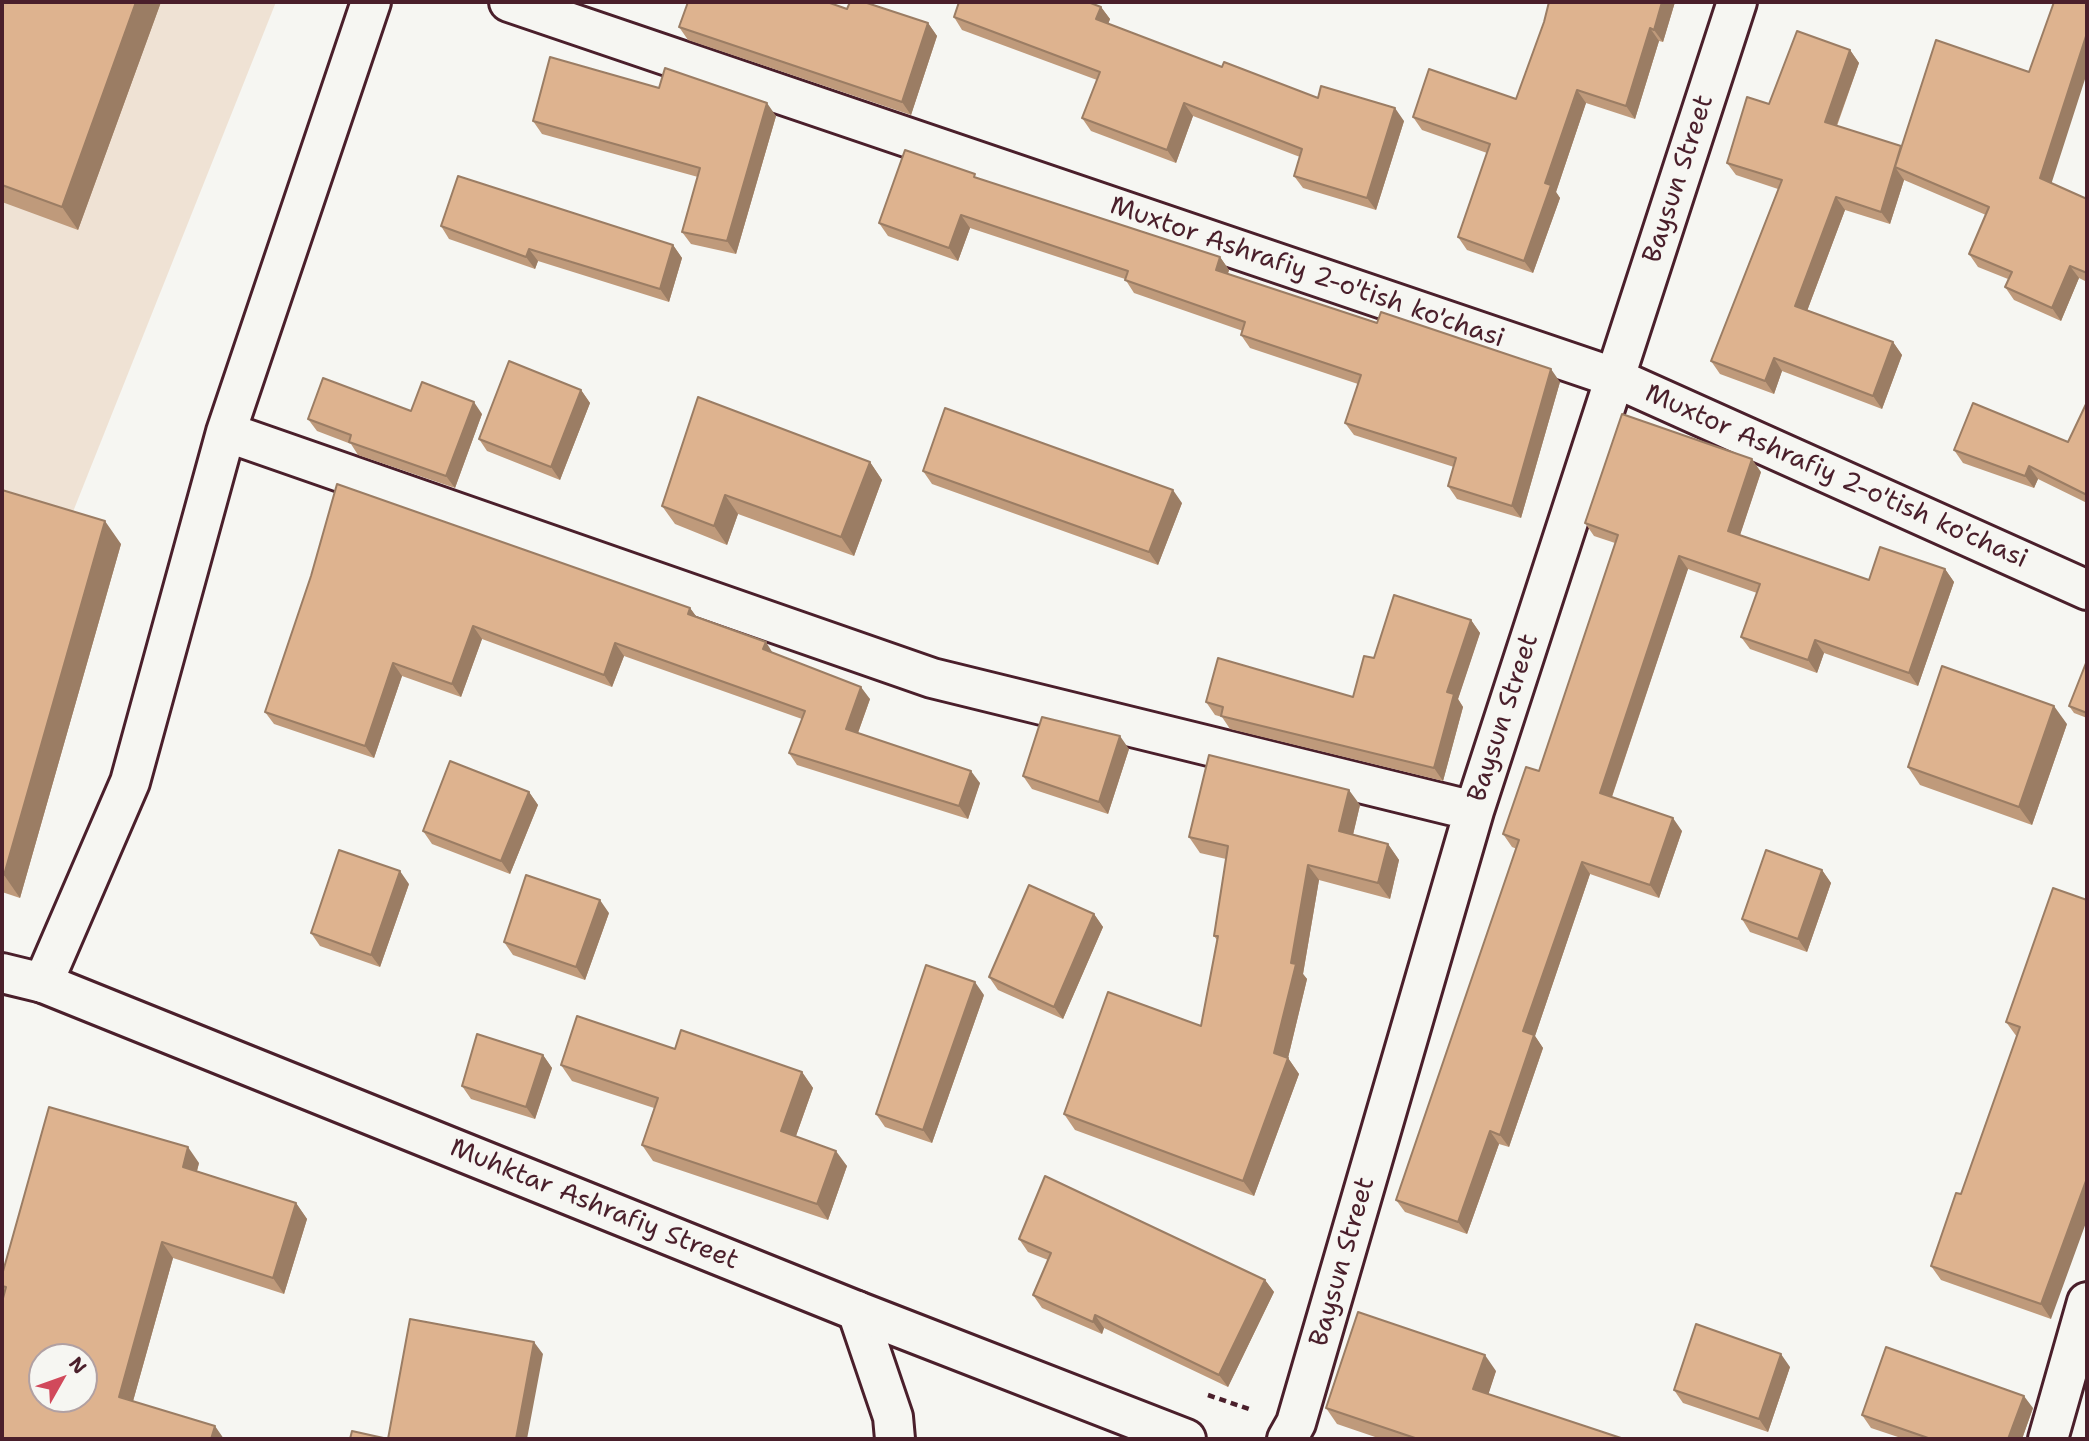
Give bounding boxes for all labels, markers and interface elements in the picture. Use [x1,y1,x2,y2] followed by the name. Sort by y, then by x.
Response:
[1637,91,1721,267] street label: Bаysun Street
[1106,191,1508,355] street label: Muxtor Ashrafiy 2-o'tish ko'chasi
[1640,378,2032,576] street label: Muxtor Ashrafiy 2-o'tish ko'chasi
[1462,630,1546,806] street label: Bаysun Street
[445,1133,743,1277] street label: Muhktar Ashrafiy Street
[1304,1174,1382,1350] street label: Bаysun Street
[28,1343,98,1413] north arrow
[64,1352,92,1379] text: N

